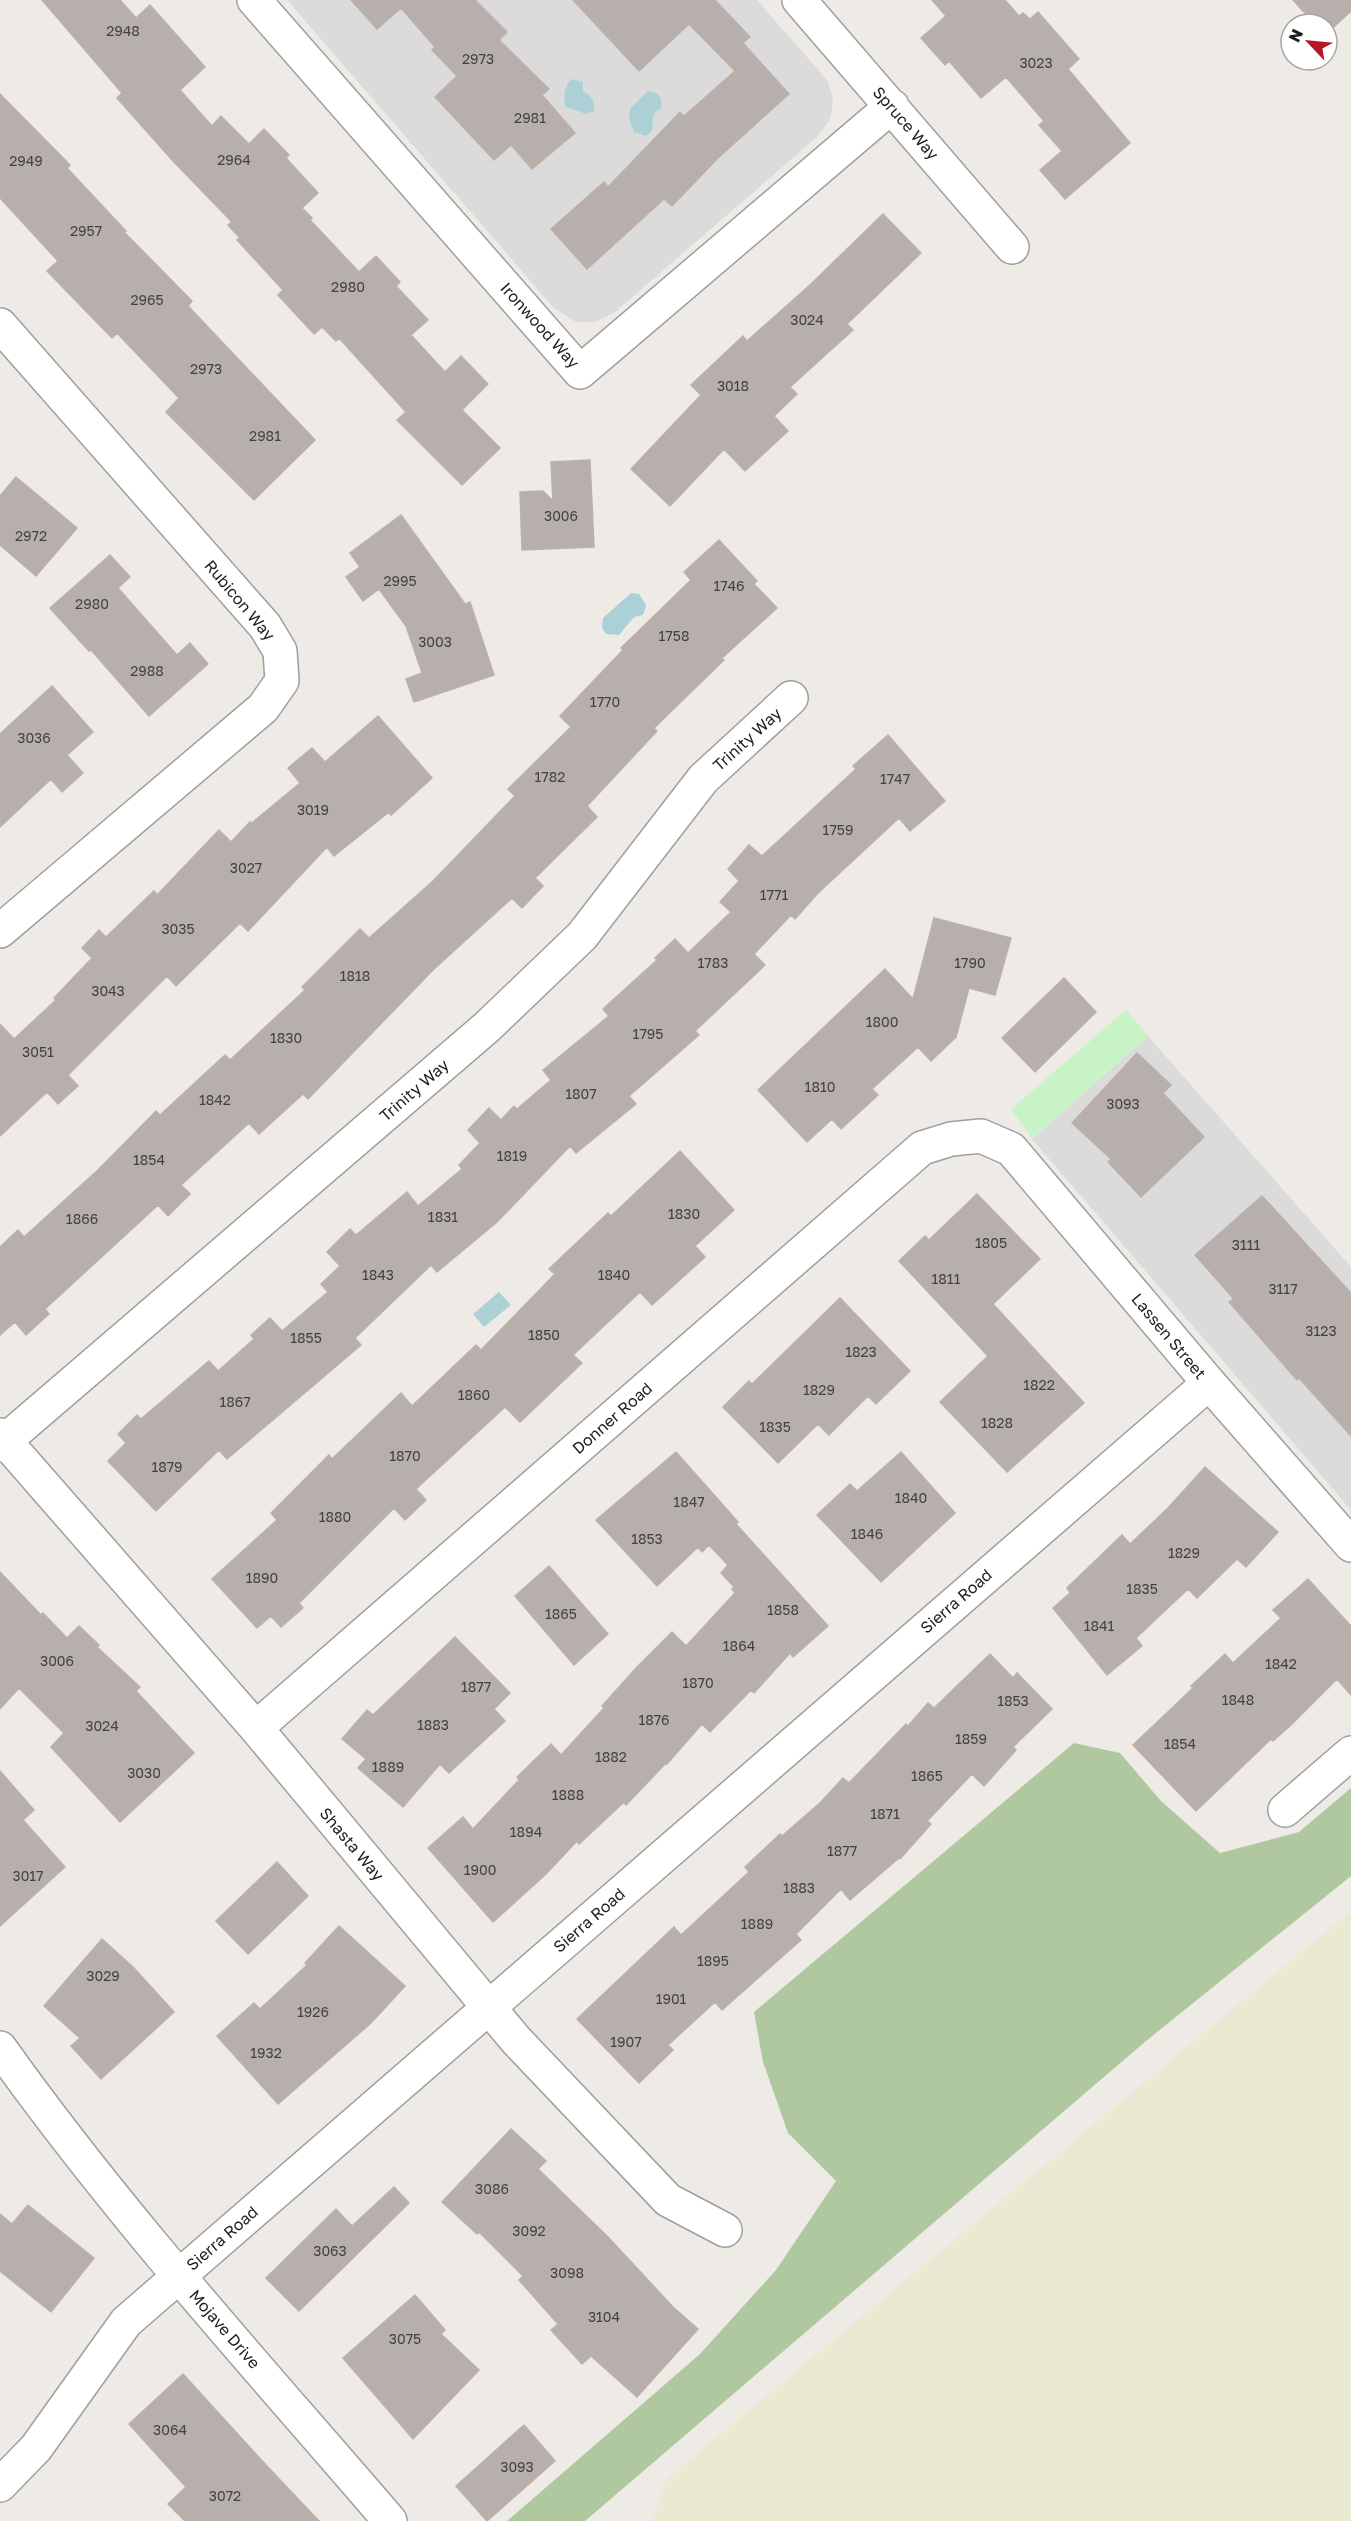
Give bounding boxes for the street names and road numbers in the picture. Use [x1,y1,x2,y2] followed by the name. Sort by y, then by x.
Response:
[869,82,943,164] street label: Spruce Way
[496,278,584,372] street label: Ironwood Way
[201,556,279,644] street label: Rubicon Way
[709,703,785,775] street label: Trinity Way
[375,1054,453,1126] street label: Trinity Way
[1127,1289,1211,1383] street label: Lassen Street
[568,1378,656,1458] street label: Donner Road
[916,1564,996,1638] street label: Sierra Road
[316,1803,388,1885] street label: Shasta Way
[549,1883,629,1957] street label: Sierra Road
[182,2201,262,2275] street label: Sierra Road
[185,2285,265,2373] street label: Mojave Drive

